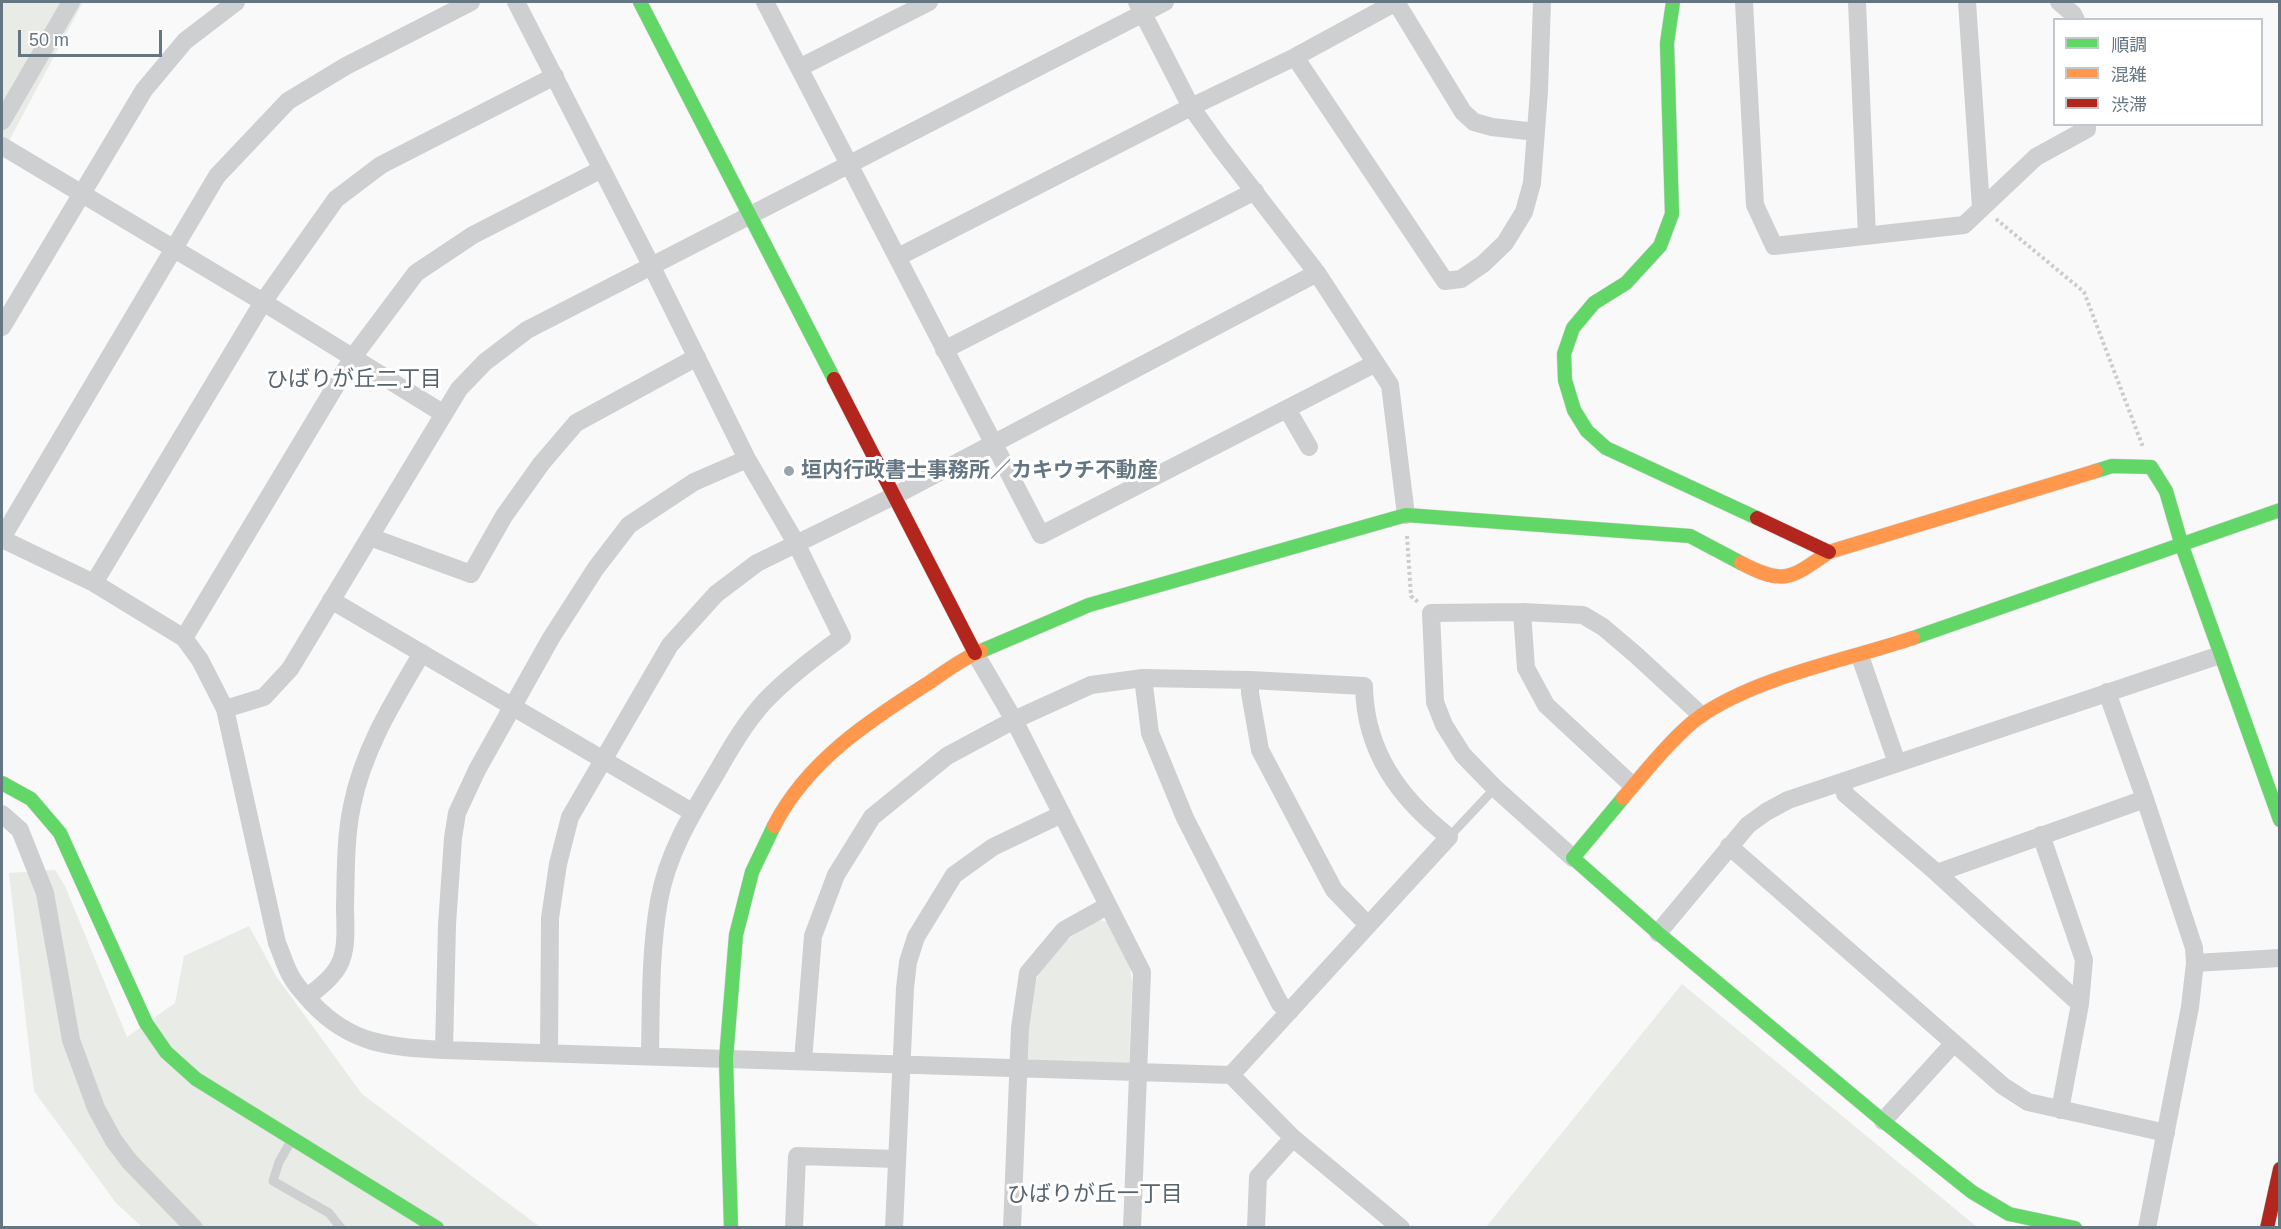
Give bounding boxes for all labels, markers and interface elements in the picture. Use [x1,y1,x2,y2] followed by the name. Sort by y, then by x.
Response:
[21,18,165,56] scale bar
[2053,18,2263,126] legend
[29,30,69,50] text: 50 m
[2111,35,2147,55] text: 順調
[2111,65,2147,85] text: 混雑
[2111,95,2147,115] text: 渋滞
[266,367,442,393] district label: ひばりが丘二丁目
[801,458,1158,484] place label: 垣内行政書士事務所／カキウチ不動産
[782,464,796,478] marker: 垣内行政書士事務所／カキウチ不動産
[1007,1182,1183,1208] district label: ひばりが丘一丁目

